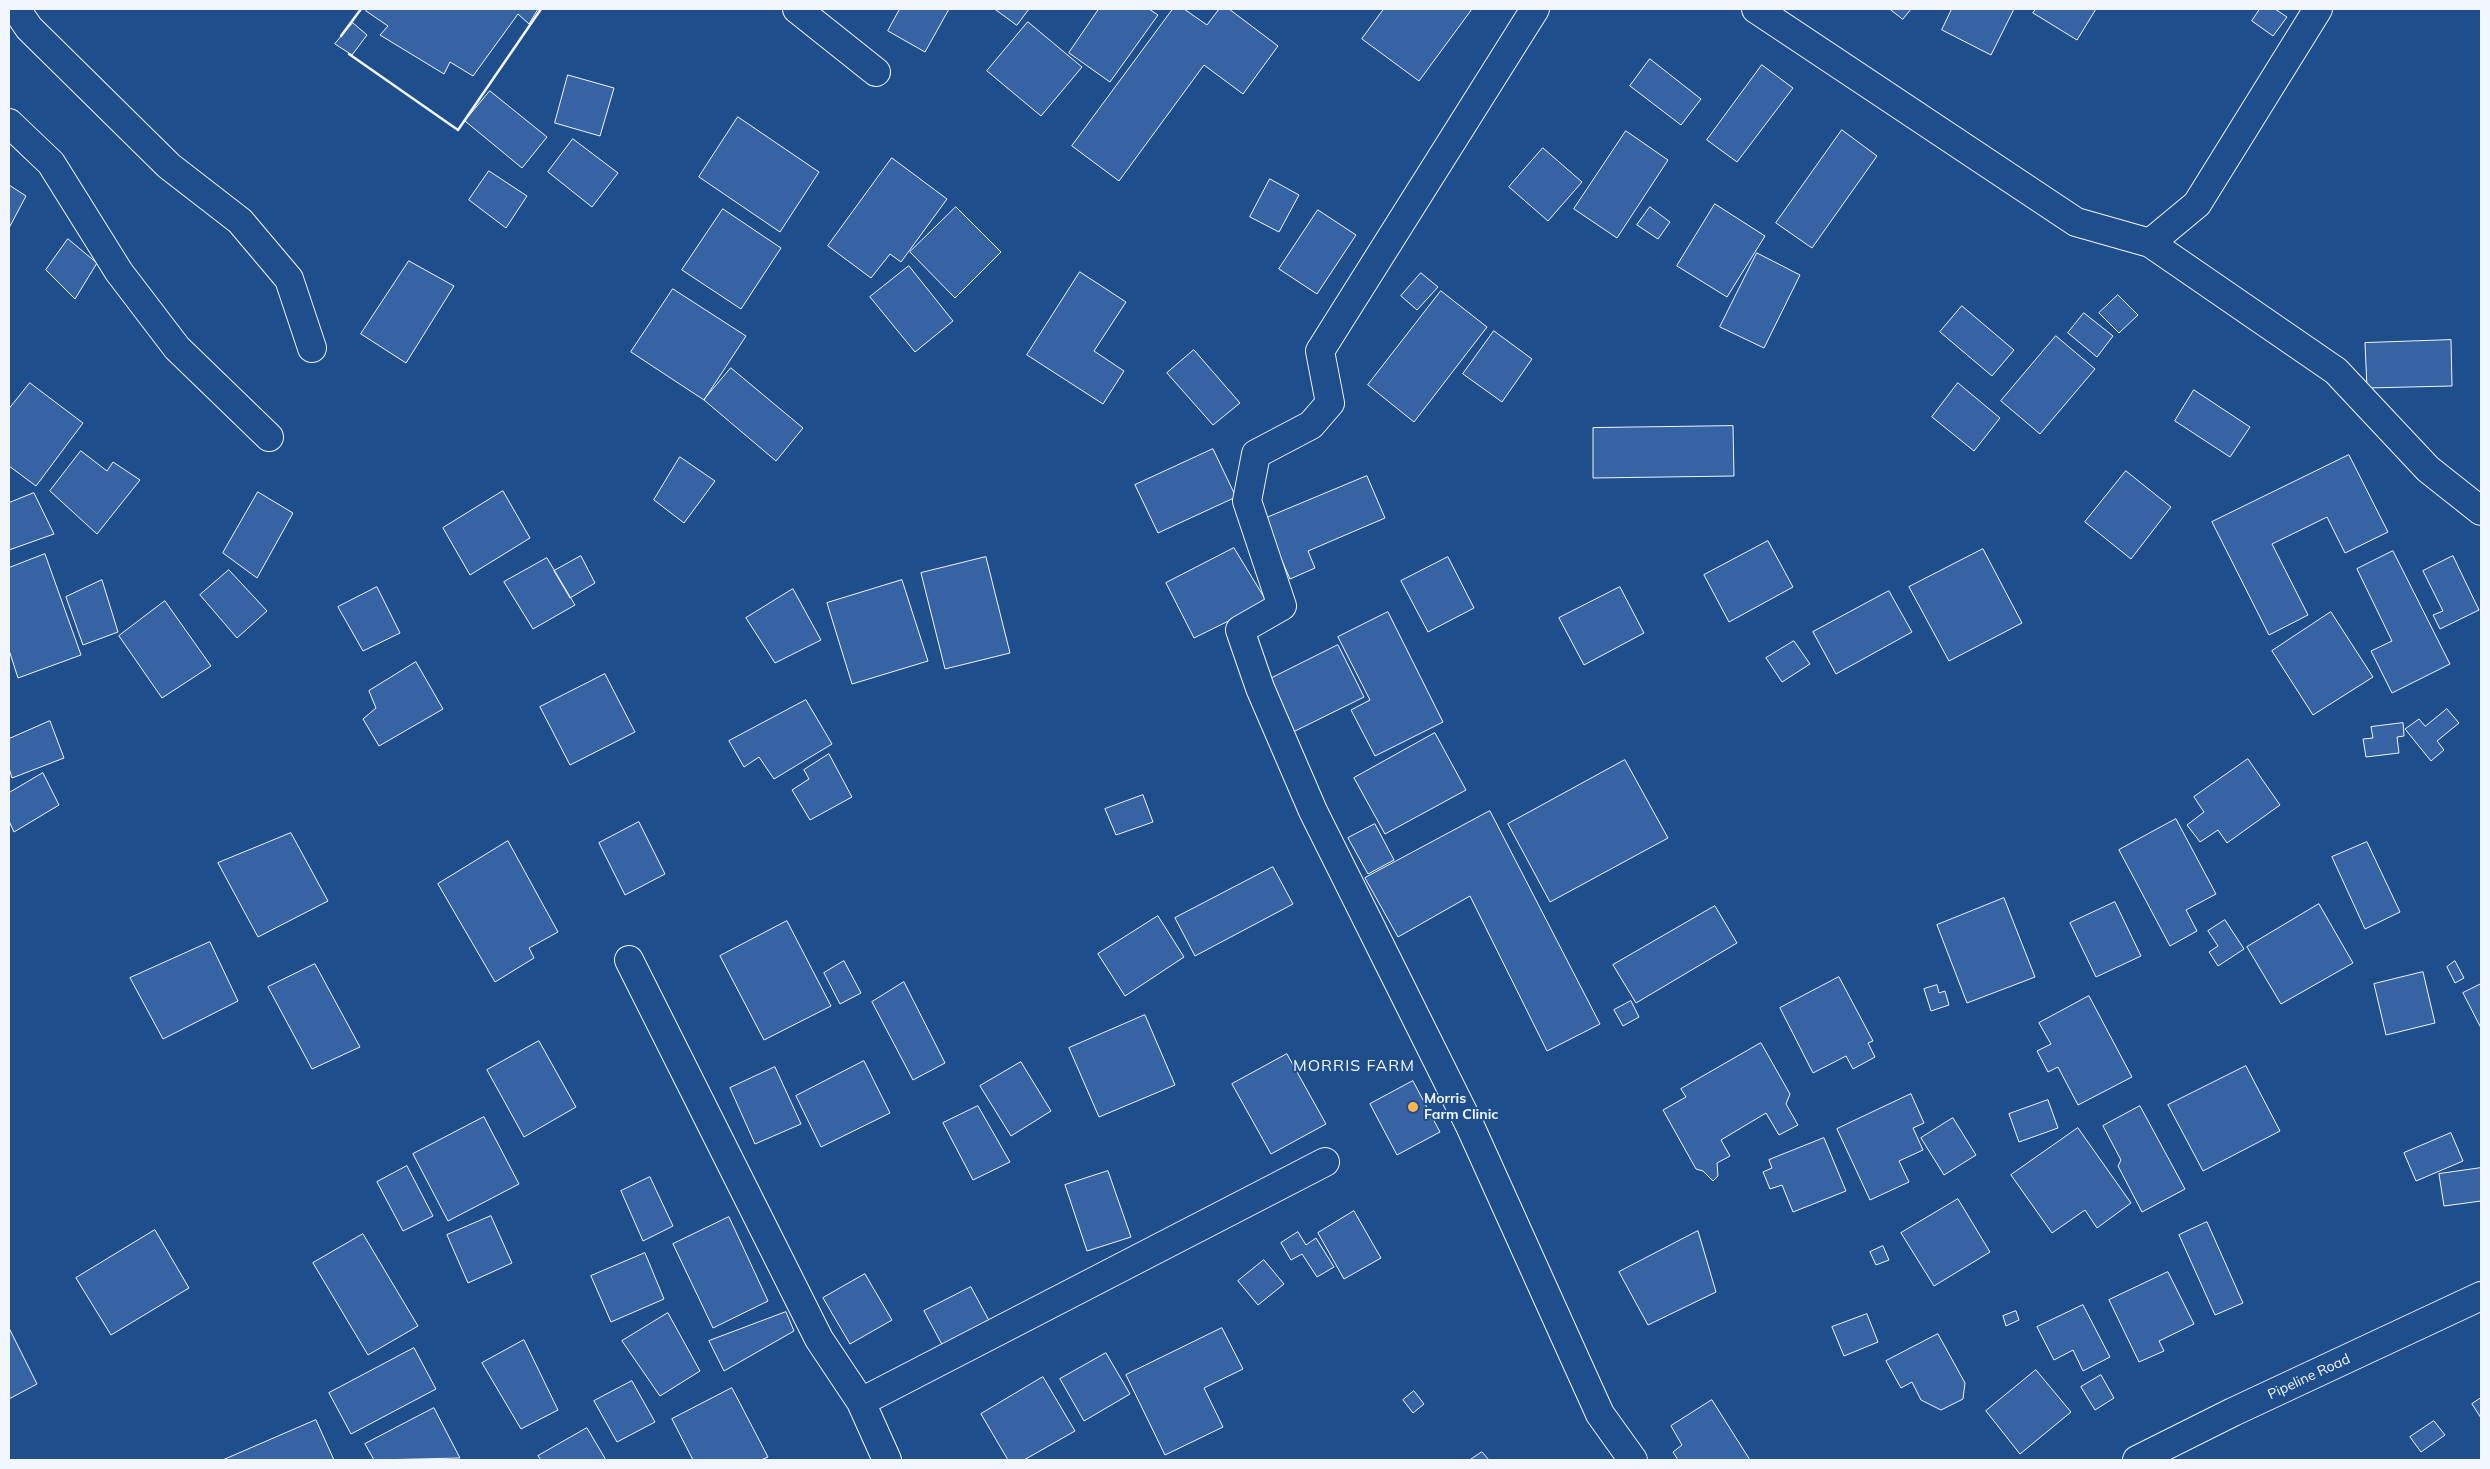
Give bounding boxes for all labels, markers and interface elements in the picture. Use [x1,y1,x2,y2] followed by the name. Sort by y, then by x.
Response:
[1292,1056,1416,1076] district label: MORRIS FARM
[1424,1091,1498,1124] place label: Morris Farm Clinic
[1406,1100,1420,1114] marker: Morris Farm Clinic
[2265,1351,2353,1403] street label: Pipeline Road

